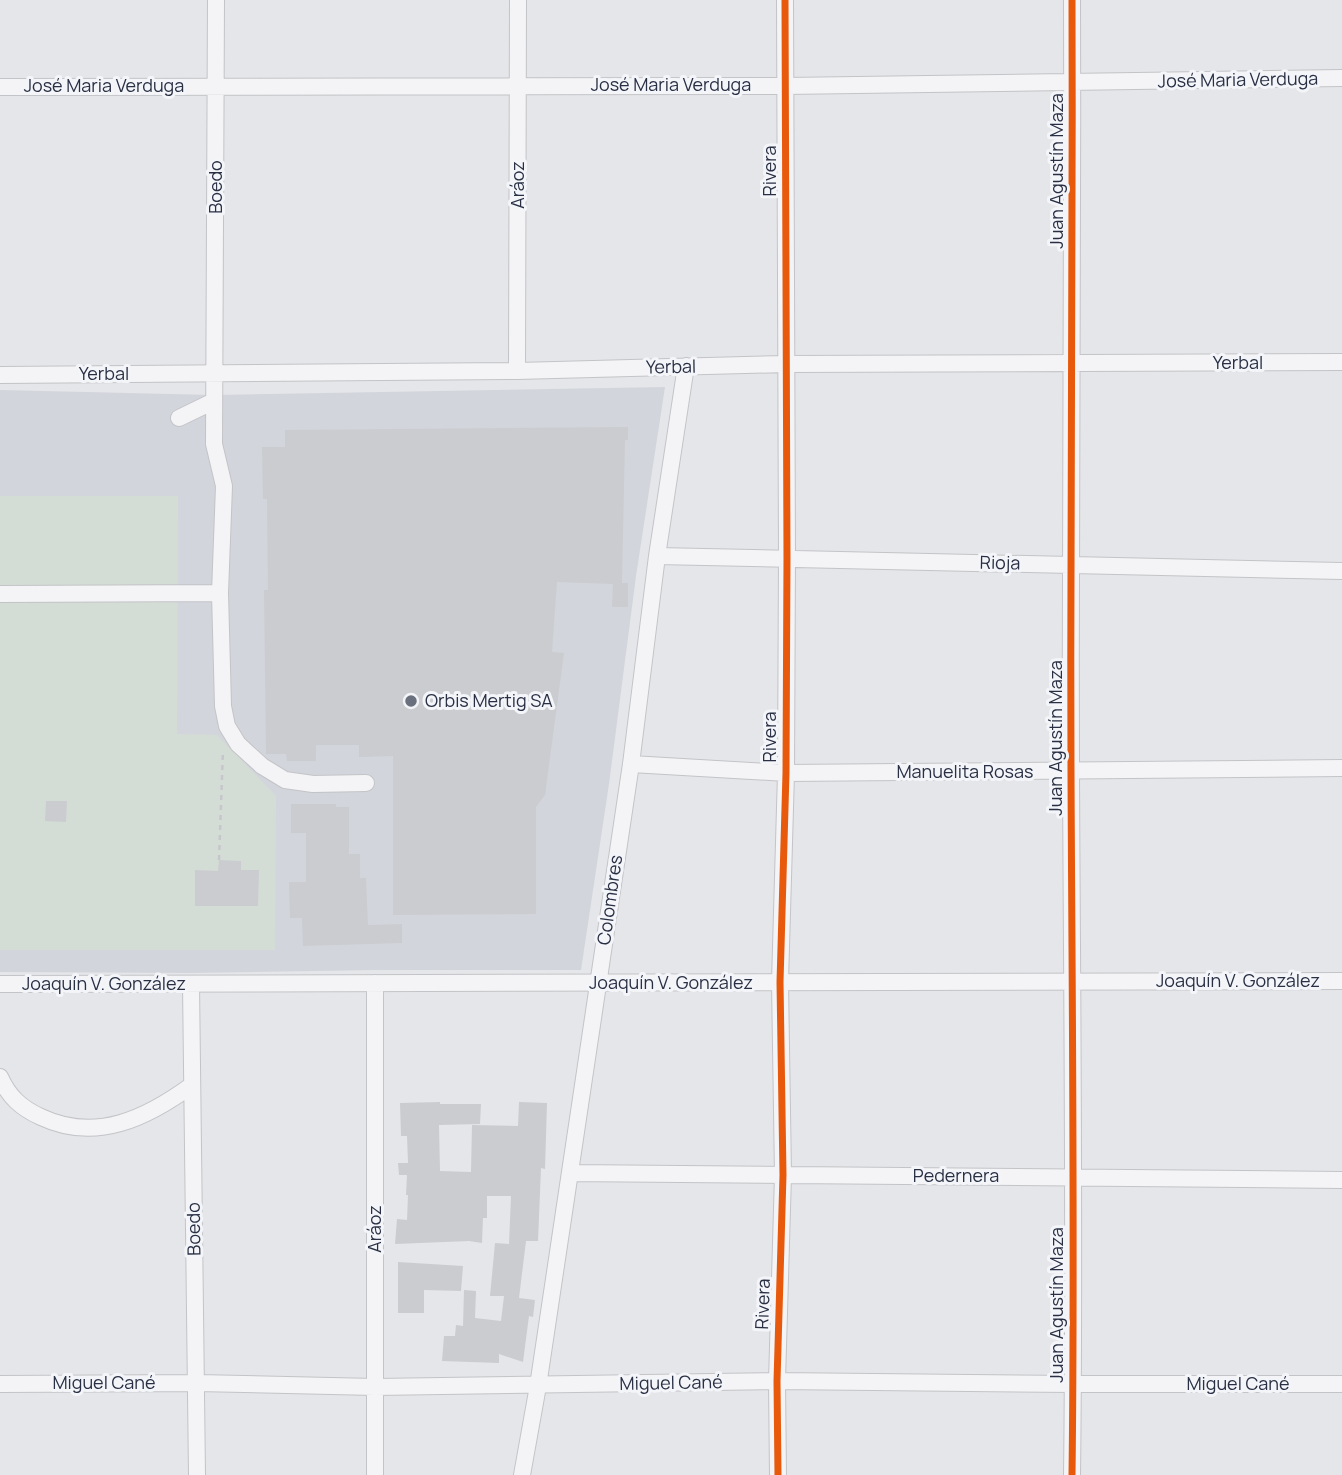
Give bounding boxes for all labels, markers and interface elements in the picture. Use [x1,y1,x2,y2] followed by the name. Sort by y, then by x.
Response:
[1158,66,1318,92] street label: José Maria Verduga
[591,72,751,96] street label: José Maria Verduga
[24,73,184,97] street label: José Maria Verduga
[1044,93,1068,249] street label: Juan Agustín Maza
[757,146,781,197] street label: Rivera
[203,160,227,214] street label: Boedo
[505,161,529,209] street label: Aráoz
[1213,350,1263,374] street label: Yerbal
[646,354,696,378] street label: Yerbal
[79,361,129,385] street label: Yerbal
[979,550,1021,574] street label: Rioja
[1043,660,1067,816] street label: Juan Agustín Maza
[425,688,553,712] place label: Orbis Mertig SA
[403,693,419,709] marker: Orbis Mertig SA
[757,712,781,763] street label: Rivera
[896,759,1034,783] street label: Manuelita Rosas
[591,853,627,946] street label: Colombres
[1156,968,1320,992] street label: Joaquín V. González
[589,970,753,994] street label: Joaquín V. González
[22,971,186,995] street label: Joaquín V. González
[913,1163,999,1187] street label: Pedernera
[181,1202,205,1256] street label: Boedo
[362,1205,386,1253] street label: Aráoz
[1044,1227,1068,1383] street label: Juan Agustín Maza
[749,1278,775,1330] street label: Rivera
[619,1369,723,1395] street label: Miguel Cané
[52,1370,156,1394] street label: Miguel Cané
[1186,1371,1290,1395] street label: Miguel Cané

